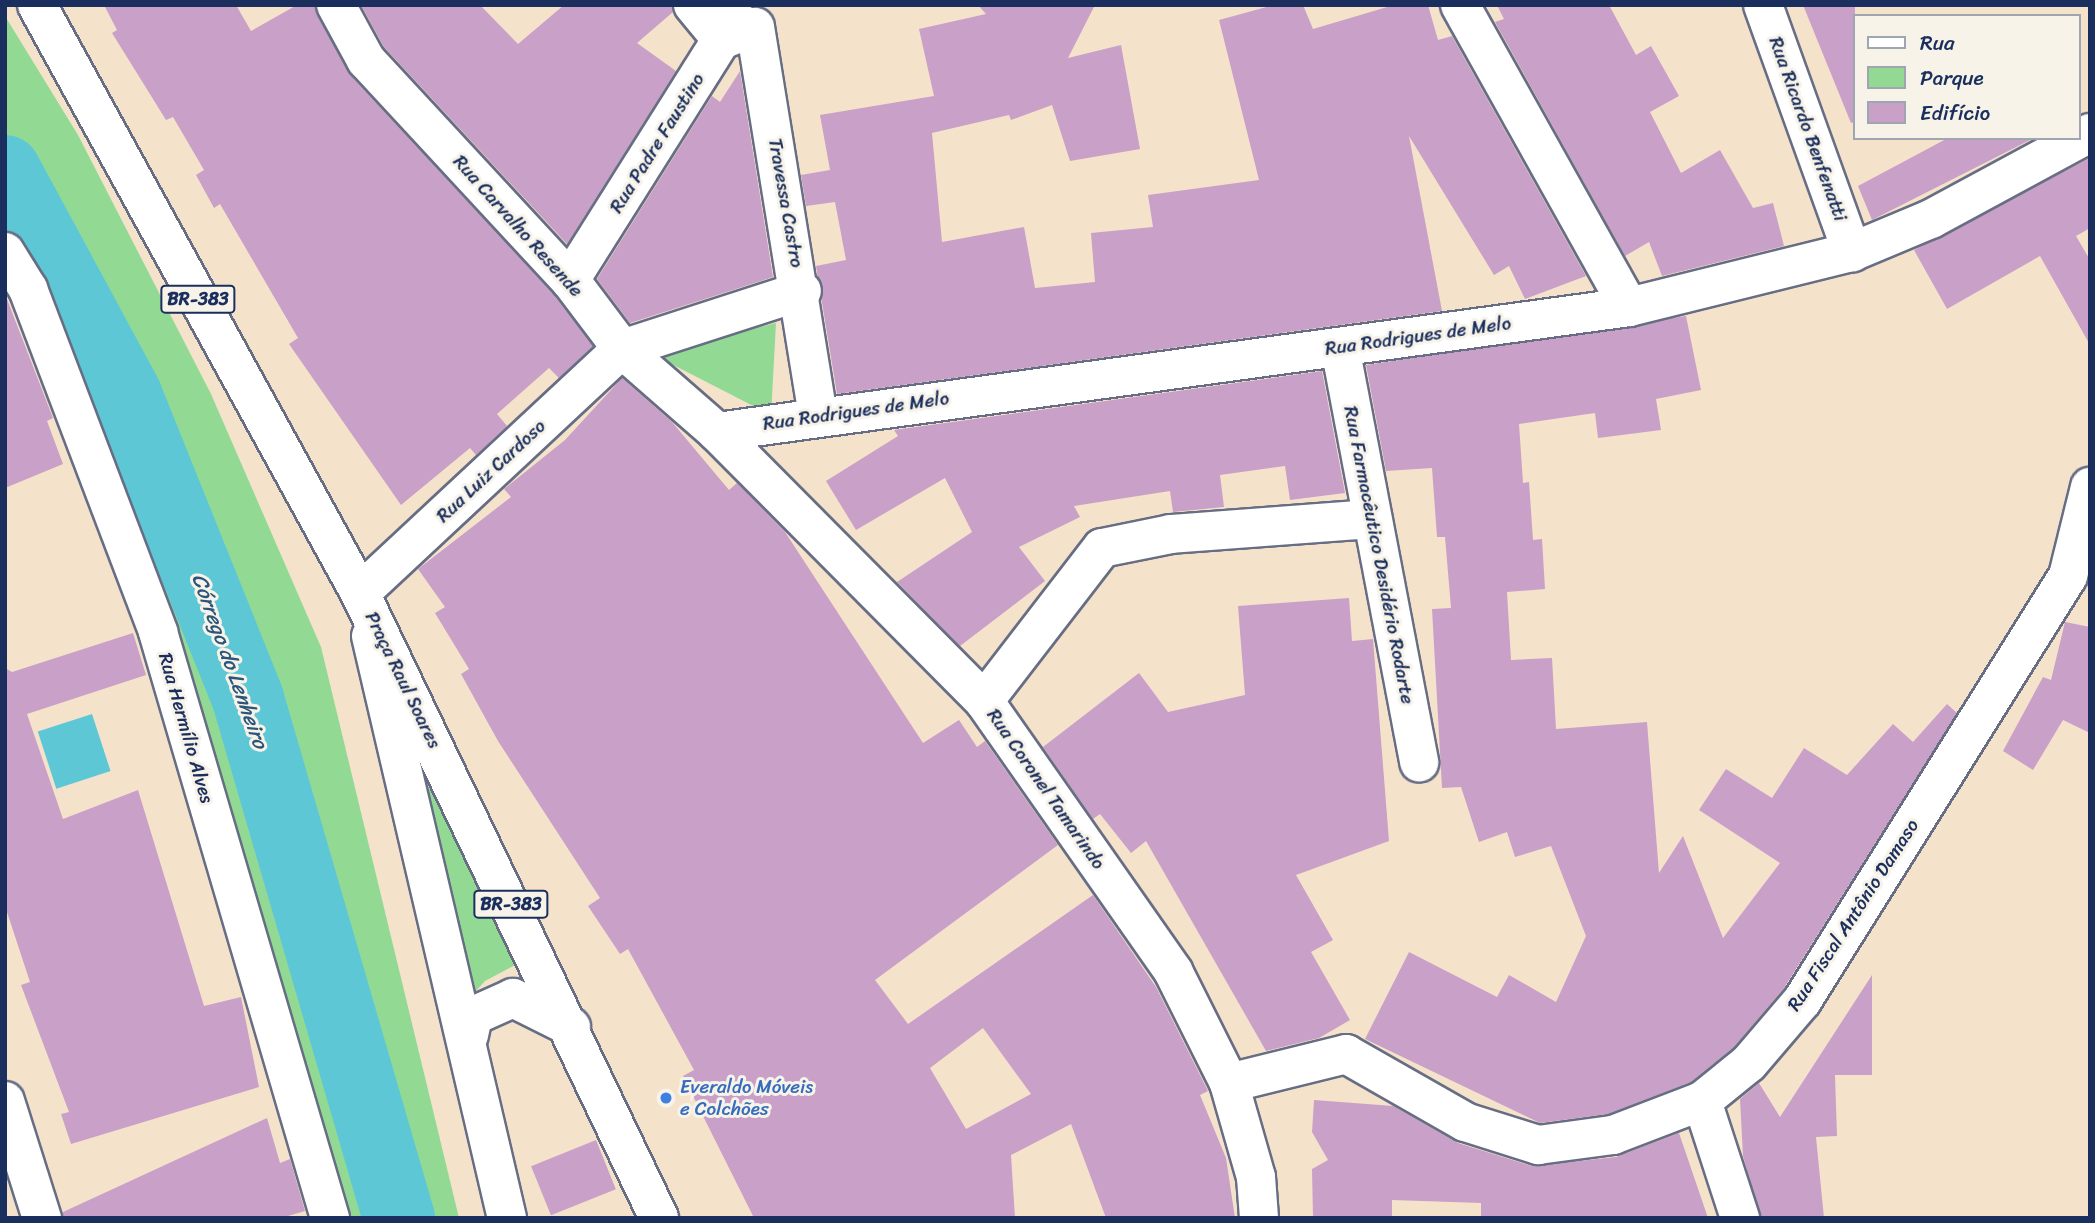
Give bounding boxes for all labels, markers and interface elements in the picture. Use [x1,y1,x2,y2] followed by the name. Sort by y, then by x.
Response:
[1854,14,2081,140] legend
[1920,24,1955,62] text: Rua
[1764,34,1852,224] street label: Rua Ricardo Benfenatti
[1920,59,1984,97] text: Parque
[604,68,710,218] street label: Rua Padre Faustino
[1920,94,1990,132] text: Edifício
[763,136,809,270] street label: Travessa Castro
[448,150,588,302] street label: Rua Carvalho Resende
[160,284,236,314] road number: BR-383
[1323,312,1513,360] street label: Rua Rodrigues de Melo
[761,387,951,435] street label: Rua Rodrigues de Melo
[1339,404,1419,706] street label: Rua Farmacêutico Desidério Rodarte
[432,415,550,527] street label: Rua Luiz Cardoso
[187,570,273,752] water label: Córrego do Lenheiro
[360,607,446,753] street label: Praça Raul Soares
[153,650,219,806] street label: Rua Hermílio Alves
[982,704,1110,874] street label: Rua Coronel Tamarindo
[1782,815,1924,1015] street label: Rua Fiscal Antônio Damaso
[472,890,550,918] road number: BR-383
[680,1076,814,1120] place label: Everaldo Móveis e Colchões
[658,1090,674,1106] marker: Everaldo Móveis e Colchões

